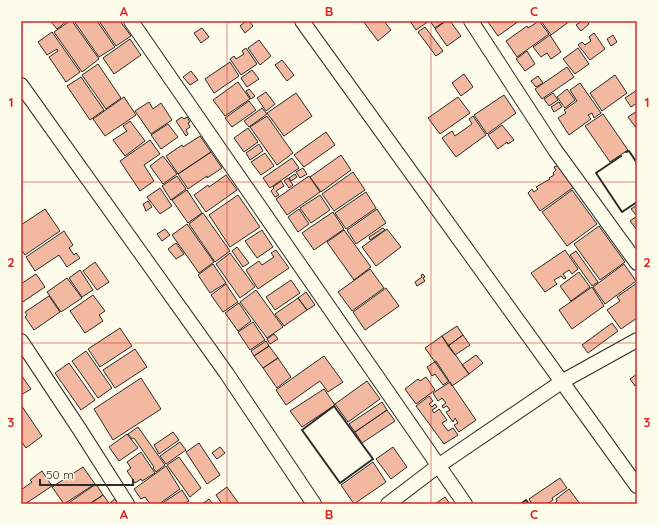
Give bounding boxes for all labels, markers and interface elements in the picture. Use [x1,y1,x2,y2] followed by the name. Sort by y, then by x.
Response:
[120,3,129,19] text: A
[325,3,333,19] text: B
[530,3,538,19] text: C
[8,94,14,110] text: 1
[644,94,650,110] text: 1
[7,254,15,270] text: 2
[643,254,651,270] text: 2
[8,414,15,430] text: 3
[644,414,651,430] text: 3
[40,461,133,487] scale bar
[46,467,74,482] text: 50 m
[120,506,129,522] text: A
[325,506,333,522] text: B
[530,506,538,522] text: C

